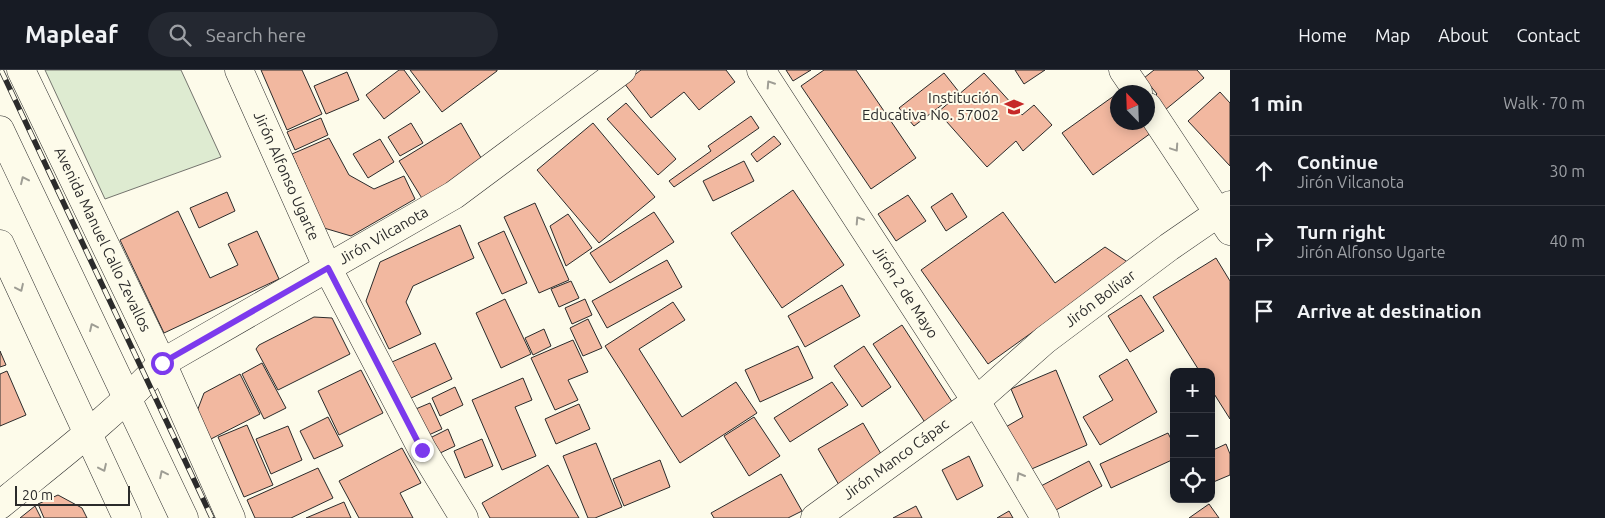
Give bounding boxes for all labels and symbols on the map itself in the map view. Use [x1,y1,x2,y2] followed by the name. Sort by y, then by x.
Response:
[767,80,776,90] one-way arrow
[1110,85,1155,130] north arrow
[862,89,999,123] place label: Institución Educativa No. 57002
[1003,96,1025,118] school or university icon: Institución Educativa No. 57002
[251,109,323,243] street label: Jirón Alfonso Ugarte
[1168,142,1178,151] one-way arrow
[51,144,155,334] street label: Avenida Manuel Callo Zevallos
[20,176,30,185] one-way arrow
[335,203,431,268] street label: Jirón Vilcanota
[856,217,865,226] one-way arrow
[870,243,942,341] street label: Jirón 2 de Mayo
[1061,266,1139,330] street label: Jirón Bolívar
[14,283,25,292] one-way arrow
[89,323,99,332] one-way arrow
[151,352,174,375] route start
[839,415,952,503] street label: Jirón Manco Cápac
[411,439,434,462] route end
[97,463,107,472] one-way arrow
[159,470,169,479] one-way arrow
[1017,472,1027,481] one-way arrow
[15,483,130,506] scale bar

